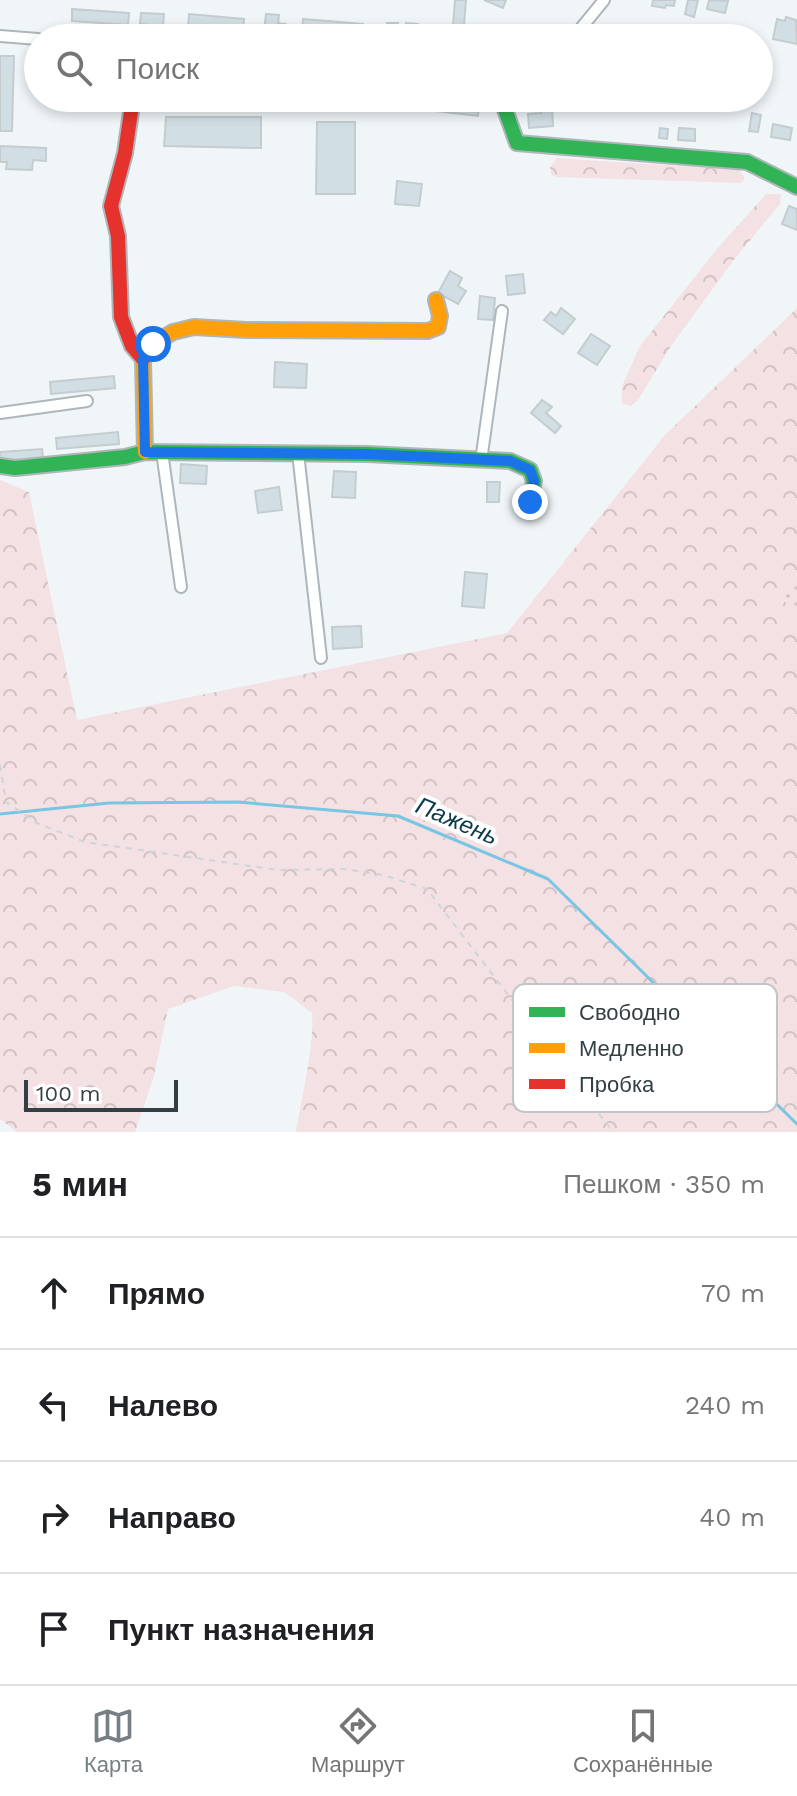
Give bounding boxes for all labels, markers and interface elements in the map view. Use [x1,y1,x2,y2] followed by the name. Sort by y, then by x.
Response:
[24,24,773,112] search box
[52,46,96,90] icon: search
[116,51,199,86] text: Поиск
[135,326,171,362] route start
[512,484,548,520] route end
[412,791,502,851] water label: Пажень
[513,984,777,1112] legend
[579,1000,680,1025] text: Свободно
[579,1036,684,1061] text: Медленно
[579,1072,655,1097] text: Пробка
[24,1076,178,1112] scale bar
[36,1081,100,1106] text: 100 m
[32,1164,128,1204] text: 5 мин
[563,1169,765,1199] text: Пешком · 350 m
[32,1271,76,1315] icon: ahead
[108,1276,205,1311] text: Прямо
[701,1278,765,1308] text: 70 m
[32,1383,76,1427] icon: left
[108,1388,218,1423] text: Налево
[685,1390,765,1420] text: 240 m
[32,1495,76,1539] icon: right
[108,1500,236,1535] text: Направо
[699,1502,765,1532] text: 40 m
[32,1607,76,1651] icon: arrive
[108,1612,375,1647] text: Пункт назначения
[84,1704,143,1778] tab: Карта
[311,1704,405,1778] tab: Маршрут
[573,1704,713,1778] tab: Сохранённые

